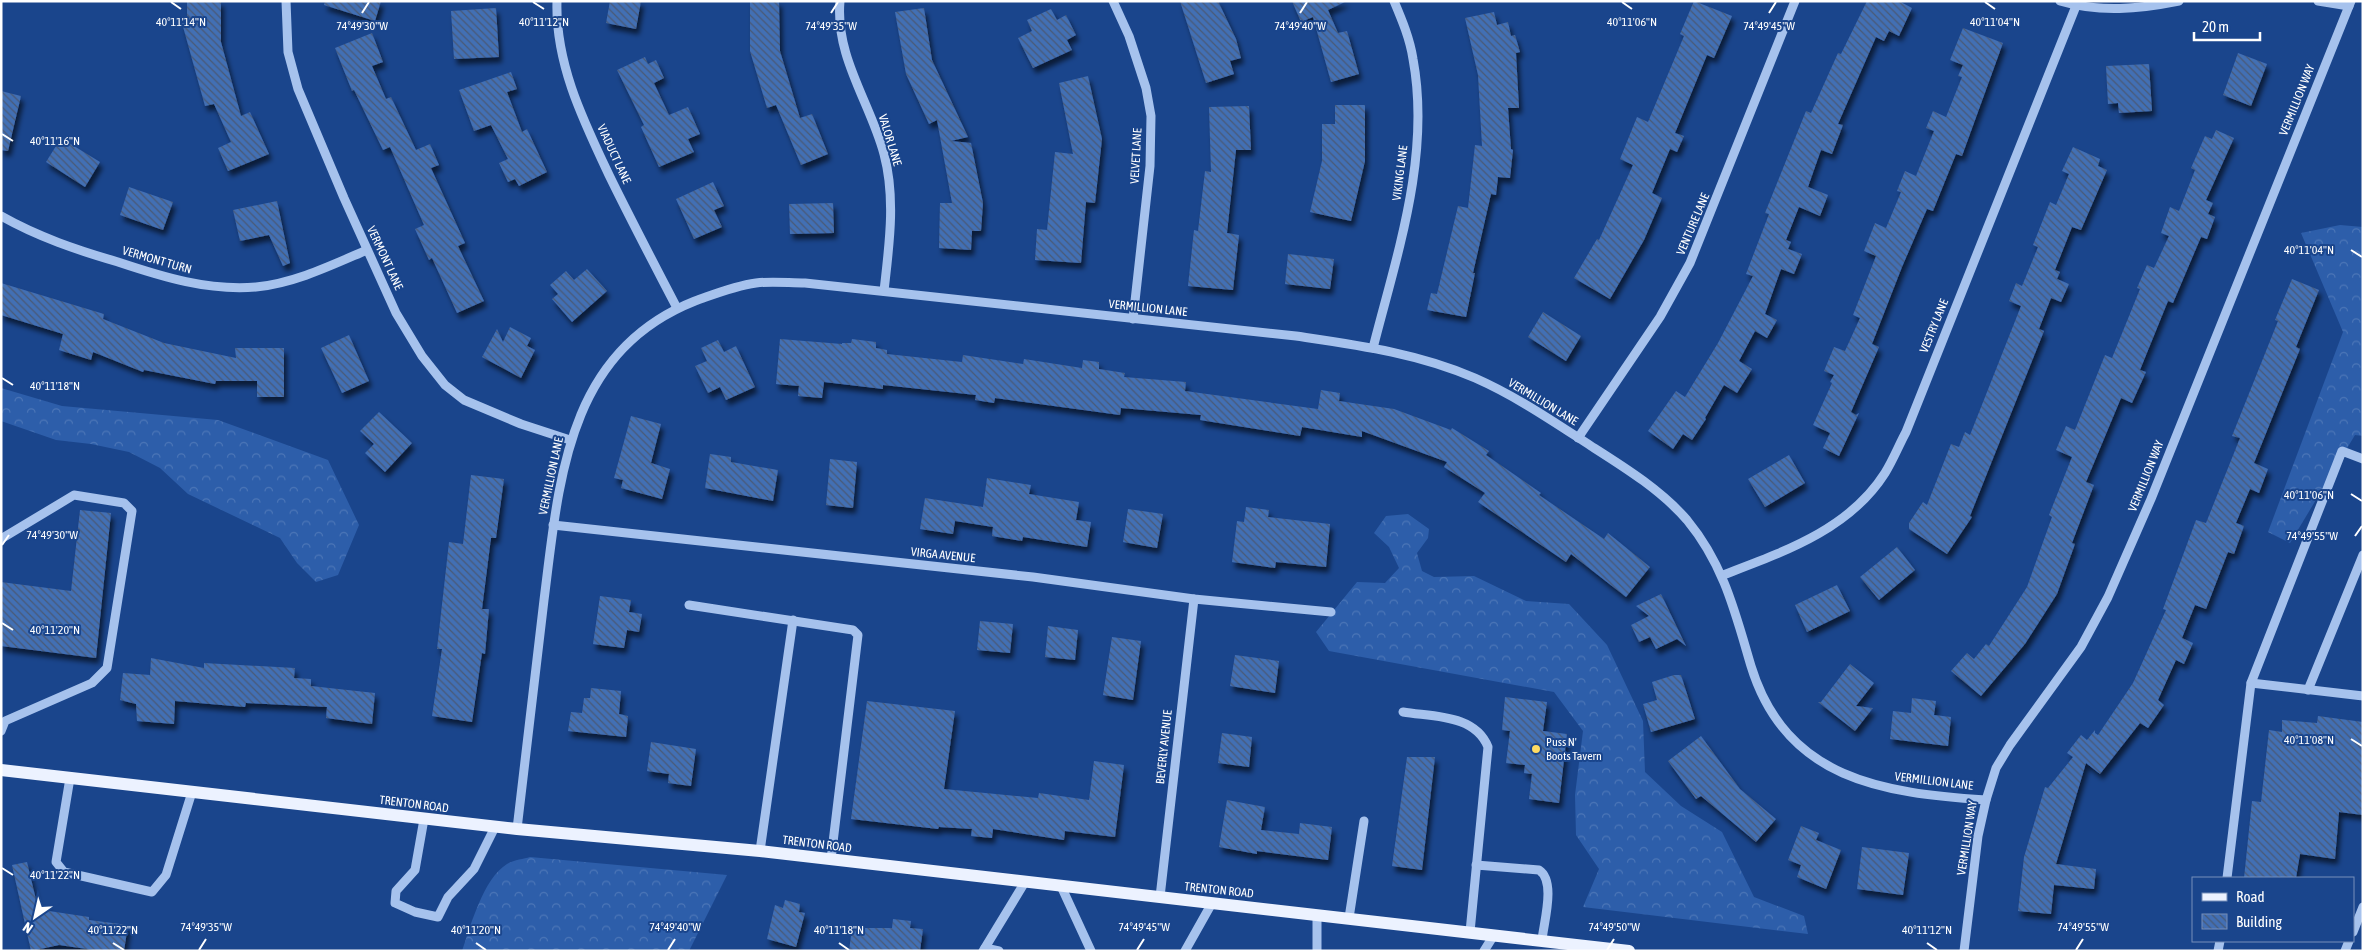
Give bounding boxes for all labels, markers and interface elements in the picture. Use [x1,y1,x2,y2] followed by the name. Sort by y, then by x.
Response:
[2194,10,2260,42] scale bar
[156,15,206,29] text: 40°11'14"N
[519,15,569,29] text: 40°11'12"N
[1607,15,1657,29] text: 40°11'06"N
[1970,15,2020,29] text: 40°11'04"N
[2202,18,2229,35] text: 20 m
[336,19,388,33] text: 74°49'30"W
[805,19,857,33] text: 74°49'35"W
[1274,19,1326,33] text: 74°49'40"W
[1743,19,1795,33] text: 74°49'45"W
[2276,62,2318,138] street label: VERMILLION WAY
[876,112,904,168] street label: VALOR LANE
[594,122,634,186] street label: VIADUCT LANE
[1128,128,1144,184] street label: VELVET LANE
[30,134,80,148] text: 40°11'16"N
[1390,145,1410,201] street label: VIKING LANE
[1674,191,1712,257] street label: VENTURE LANE
[364,224,406,292] street label: VERMONT LANE
[121,243,193,277] street label: VERMONT TURN
[2284,243,2334,257] text: 40°11'04"N
[1108,297,1188,319] street label: VERMILLION LANE
[1917,297,1951,355] street label: VESTRY LANE
[1506,376,1580,428] street label: VERMILLION LANE
[30,379,80,393] text: 40°11'18"N
[536,436,566,516] street label: VERMILLION LANE
[2125,438,2167,514] street label: VERMILLION WAY
[2284,488,2334,502] text: 40°11'06"N
[26,528,78,542] text: 74°49'30"W
[2286,529,2338,543] text: 74°49'55"W
[910,545,976,565] street label: VIRGA AVENUE
[30,623,80,637] text: 40°11'20"N
[1153,709,1175,785] street label: BEVERLY AVENUE
[2284,733,2334,747] text: 40°11'08"N
[1546,735,1602,763] place label: Puss N' Boots Tavern
[1530,743,1542,755] marker: Puss N' Boots Tavern
[1894,769,1974,793] street label: VERMILLION LANE
[379,793,450,815] street label: TRENTON ROAD
[1954,799,1980,876] street label: VERMILLION WAY
[782,833,853,855] street label: TRENTON ROAD
[30,868,80,882] text: 40°11'22"N
[2192,877,2354,942] legend
[1184,879,1255,901] street label: TRENTON ROAD
[2236,888,2265,905] text: Road
[10,892,60,942] north arrow
[2236,913,2282,930] text: Building
[20,919,36,937] text: N
[180,920,232,934] text: 74°49'35"W
[649,920,701,934] text: 74°49'40"W
[1118,920,1170,934] text: 74°49'45"W
[1588,920,1640,934] text: 74°49'50"W
[2057,920,2109,934] text: 74°49'55"W
[88,923,138,937] text: 40°11'22"N
[451,923,501,937] text: 40°11'20"N
[814,923,864,937] text: 40°11'18"N
[1902,923,1952,937] text: 40°11'12"N

